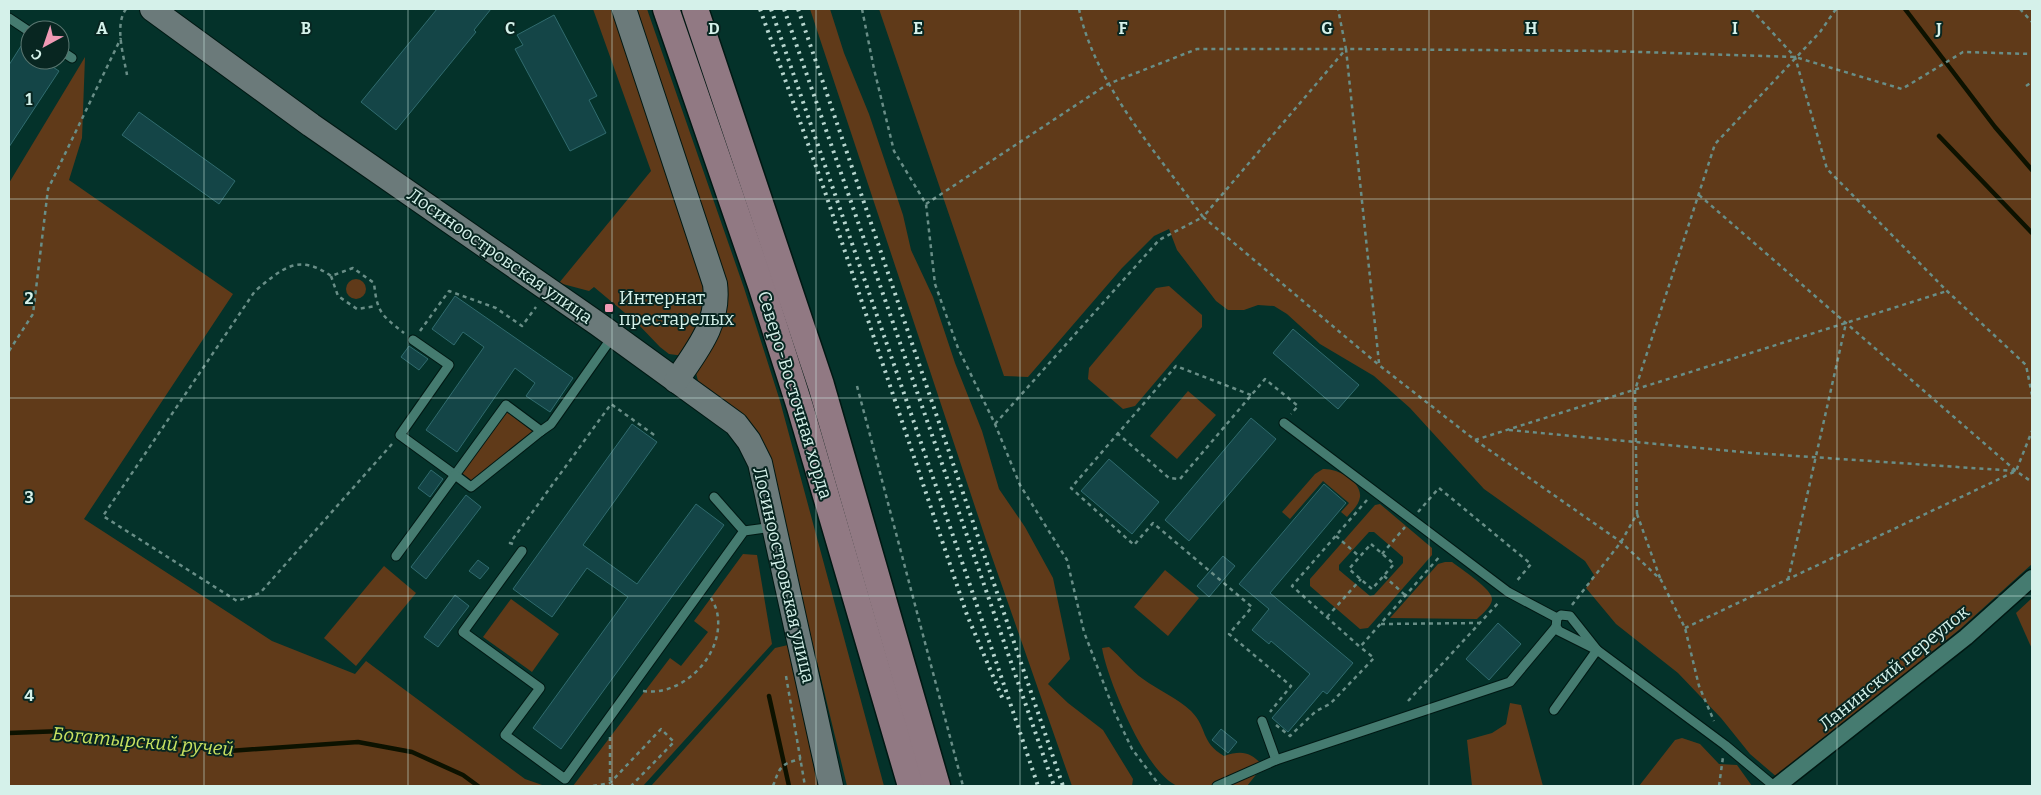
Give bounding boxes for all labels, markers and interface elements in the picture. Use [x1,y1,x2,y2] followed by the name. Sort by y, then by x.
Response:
[96,19,108,38] text: A
[301,19,311,38] text: B
[505,19,515,38] text: C
[708,19,720,38] text: D
[913,19,923,38] text: E
[1119,19,1128,38] text: F
[1321,19,1333,38] text: G
[1525,19,1538,38] text: H
[1732,19,1738,38] text: I
[1935,19,1942,38] text: J
[20,20,70,70] north arrow
[28,45,46,64] text: С
[26,90,33,109] text: 1
[403,184,597,328] street label: Лосиноостровская улица
[619,287,734,330] place label: Интернат престарелых
[753,288,837,502] street label: Северо-Восточная хорда
[24,289,34,308] text: 2
[603,302,615,314] marker: Интернат престарелых
[748,465,820,685] street label: Лосиноостровская улица
[24,488,34,507] text: 3
[1814,600,1974,735] street label: Ланинский переулок
[24,686,34,705] text: 4
[51,722,235,761] water label: Богатырский ручей

